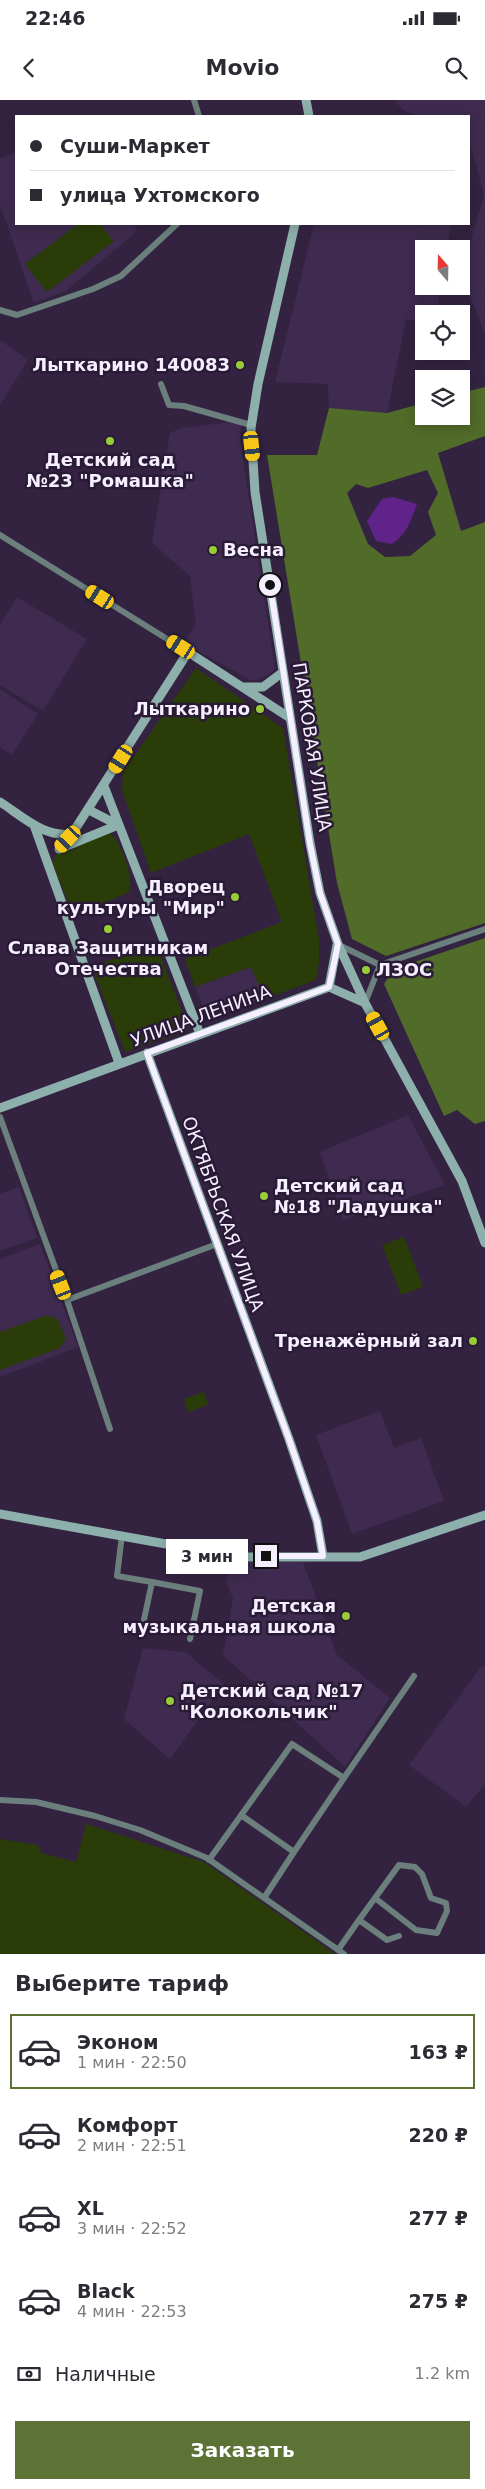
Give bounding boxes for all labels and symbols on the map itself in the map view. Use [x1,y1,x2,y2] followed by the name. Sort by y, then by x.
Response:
[415,240,470,295] north arrow
[32,354,230,375] place label: Лыткарино 140083
[234,359,246,371] marker: Лыткарино 140083
[242,430,261,462] car
[104,435,116,447] marker: Детский сад №23 "Ромашка"
[26,449,194,491] place label: Детский сад №23 "Ромашка"
[223,539,284,560] place label: Весна
[207,544,219,556] marker: Весна
[259,574,281,596] route start
[83,583,116,611] car
[164,633,197,661] car
[289,661,336,834] street label: ПАРКОВАЯ УЛИЦА
[134,698,250,719] place label: Лыткарино
[254,703,266,715] marker: Лыткарино
[106,742,135,776] car
[52,823,83,855] car
[57,876,225,918] place label: Дворец культуры "Мир"
[229,891,241,903] marker: Дворец культуры "Мир"
[102,923,114,935] marker: Слава Защитникам Отечества
[8,937,208,979] place label: Слава Защитникам Отечества
[376,959,432,980] place label: ЛЗОС
[360,964,372,976] marker: ЛЗОС
[128,980,274,1051] street label: УЛИЦА ЛЕНИНА
[364,1009,391,1043] car
[178,1113,269,1315] street label: ОКТЯБРЬСКАЯ УЛИЦА
[274,1175,443,1217] place label: Детский сад №18 "Ладушка"
[258,1190,270,1202] marker: Детский сад №18 "Ладушка"
[48,1268,73,1302] car
[275,1330,463,1351] place label: Тренажёрный зал
[467,1335,479,1347] marker: Тренажёрный зал
[166,1538,248,1574] callout: 3 мин
[255,1545,277,1567] route end
[122,1595,336,1637] place label: Детская музыкальная школа
[340,1610,352,1622] marker: Детская музыкальная школа
[180,1680,363,1722] place label: Детский сад №17 "Колокольчик"
[164,1695,176,1707] marker: Детский сад №17 "Колокольчик"

